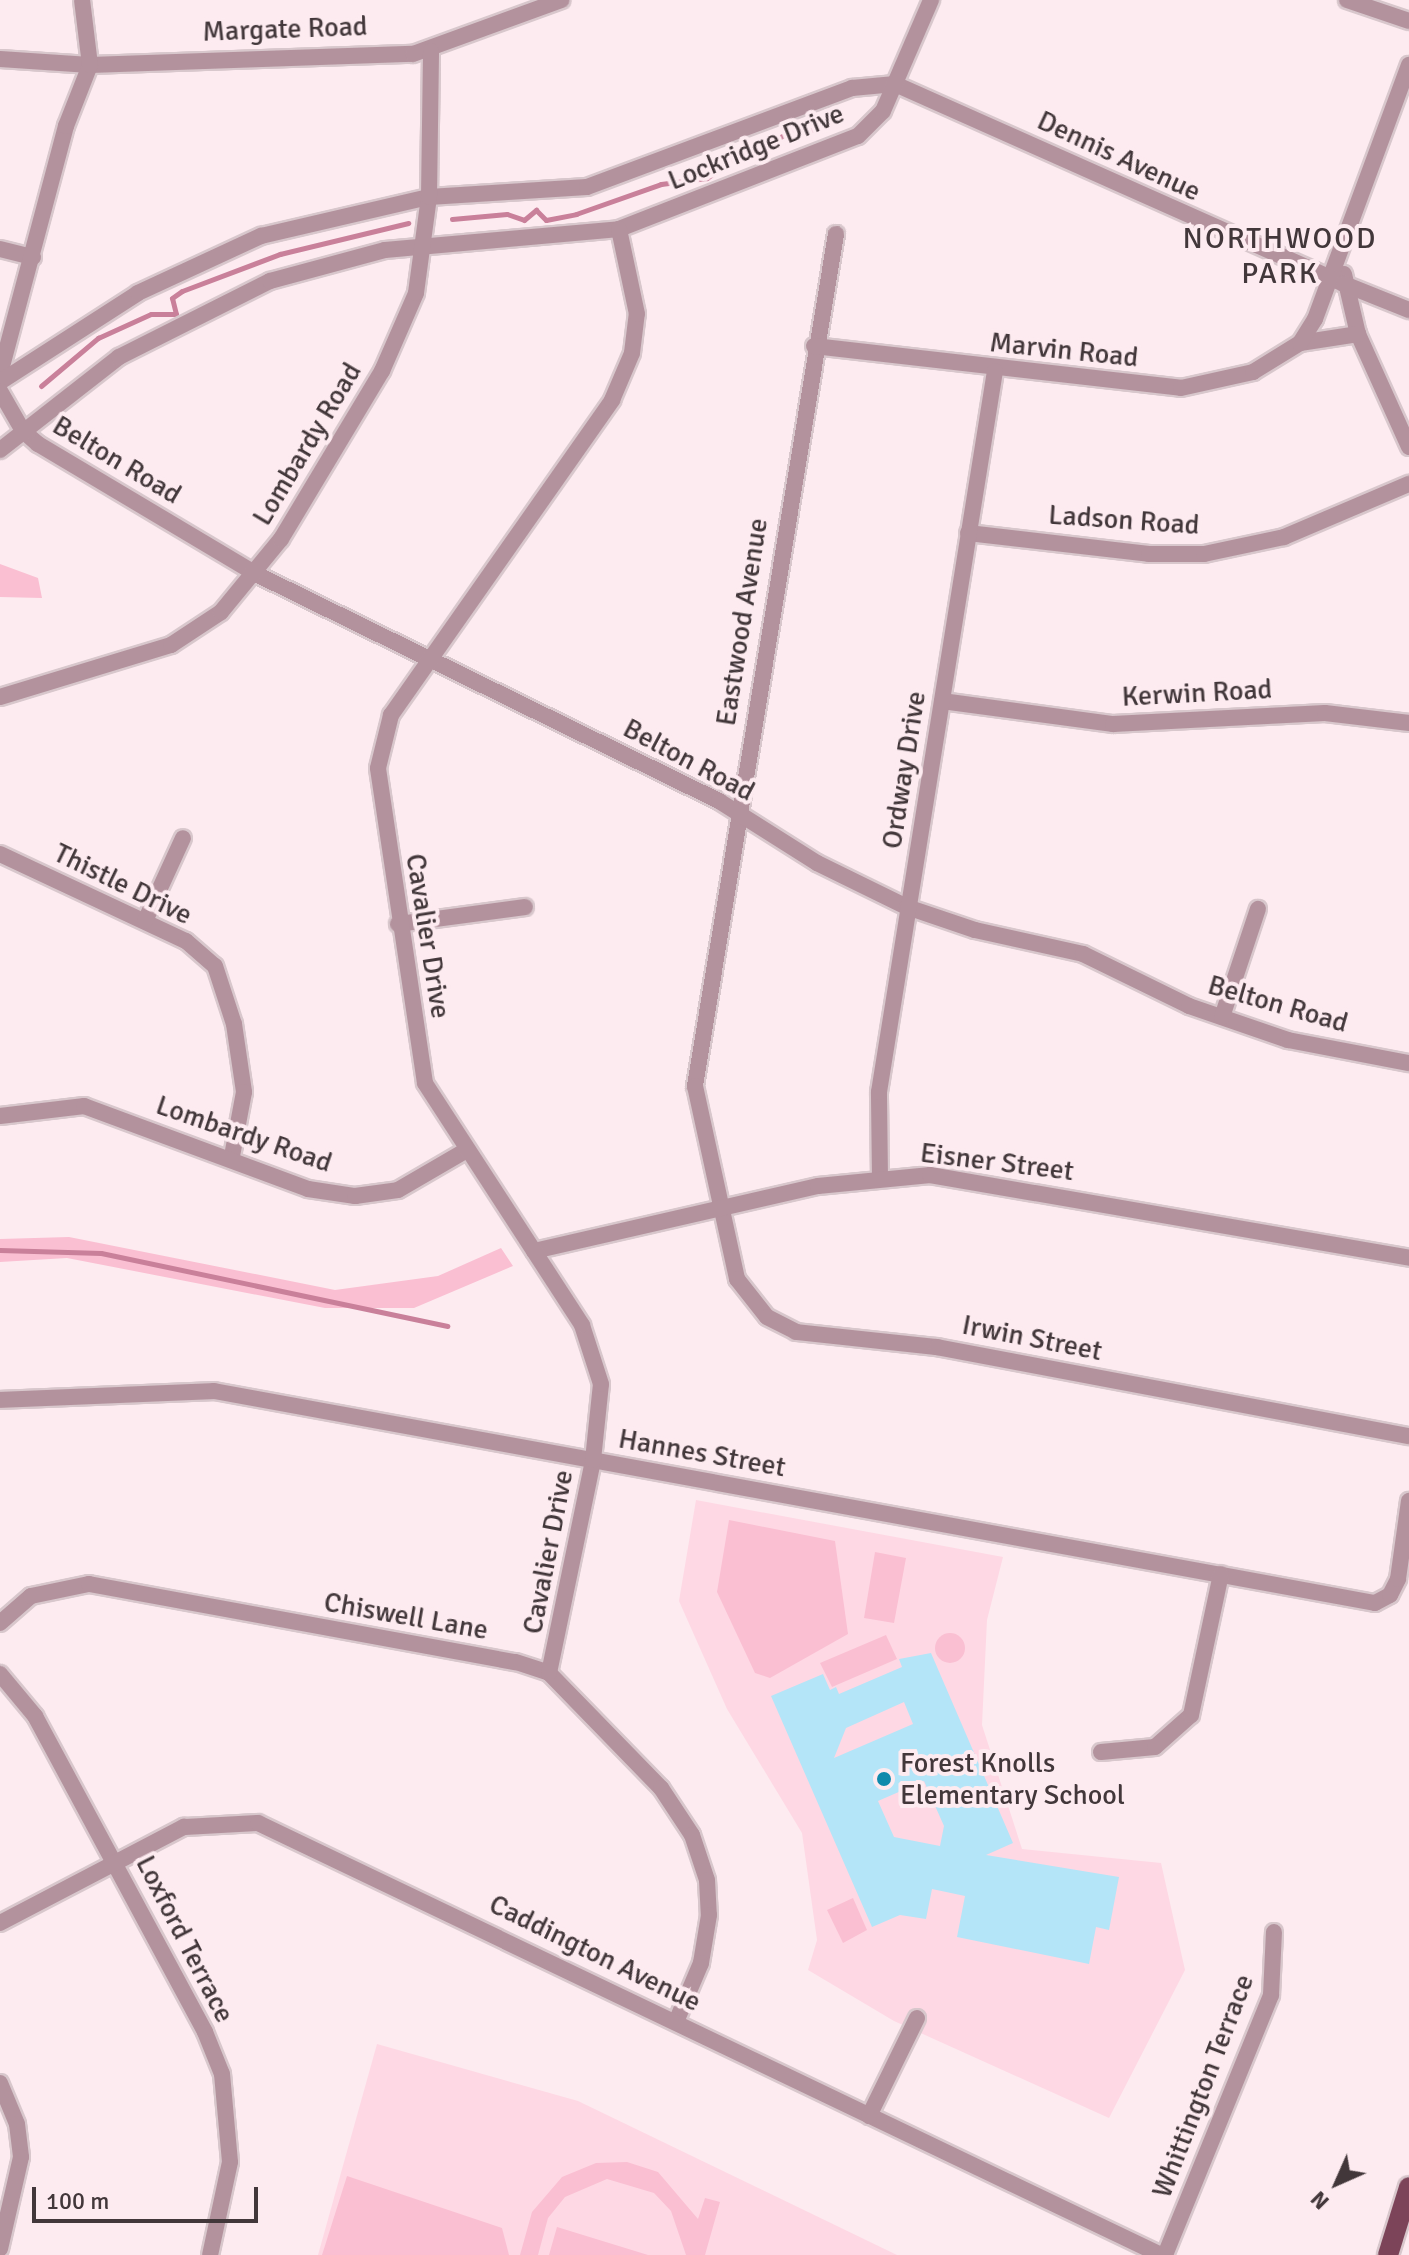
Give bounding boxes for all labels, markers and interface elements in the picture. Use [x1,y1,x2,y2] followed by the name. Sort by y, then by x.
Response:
[202,9,368,49] street label: Margate Road
[663,96,849,198] street label: Lockridge Drive
[1032,104,1206,208] street label: Dennis Avenue
[1183,221,1377,292] district label: NORTHWOOD PARK
[988,325,1140,375] street label: Marvin Road
[245,357,369,531] street label: Lombardy Road
[47,408,187,512] street label: Belton Road
[1047,498,1201,542] street label: Ladson Road
[709,516,775,728] street label: Eastwood Avenue
[1121,672,1273,714] street label: Kerwin Road
[875,689,933,851] street label: Ordway Drive
[617,711,761,809] street label: Belton Road
[48,836,198,932] street label: Thistle Drive
[398,851,458,1021] street label: Cavalier Drive
[1204,968,1352,1040] street label: Belton Road
[152,1088,336,1180] street label: Lombardy Road
[918,1136,1076,1188] street label: Eisner Street
[959,1308,1105,1368] street label: Irwin Street
[616,1422,788,1484] street label: Hannes Street
[516,1467,580,1637] street label: Cavalier Drive
[321,1585,491,1647] street label: Chiswell Lane
[900,1746,1125,1812] place label: Forest Knolls Elementary School
[875,1770,893,1788] marker: Forest Knolls Elementary School
[129,1850,241,2028] street label: Loxford Terrace
[484,1887,706,2019] street label: Caddington Avenue
[1145,1970,1261,2202] street label: Whittington Terrace
[1297,2143,1377,2223] north arrow
[36,2171,262,2221] scale bar
[1305,2185,1335,2215] text: N
[46,2186,109,2216] text: 100 m

